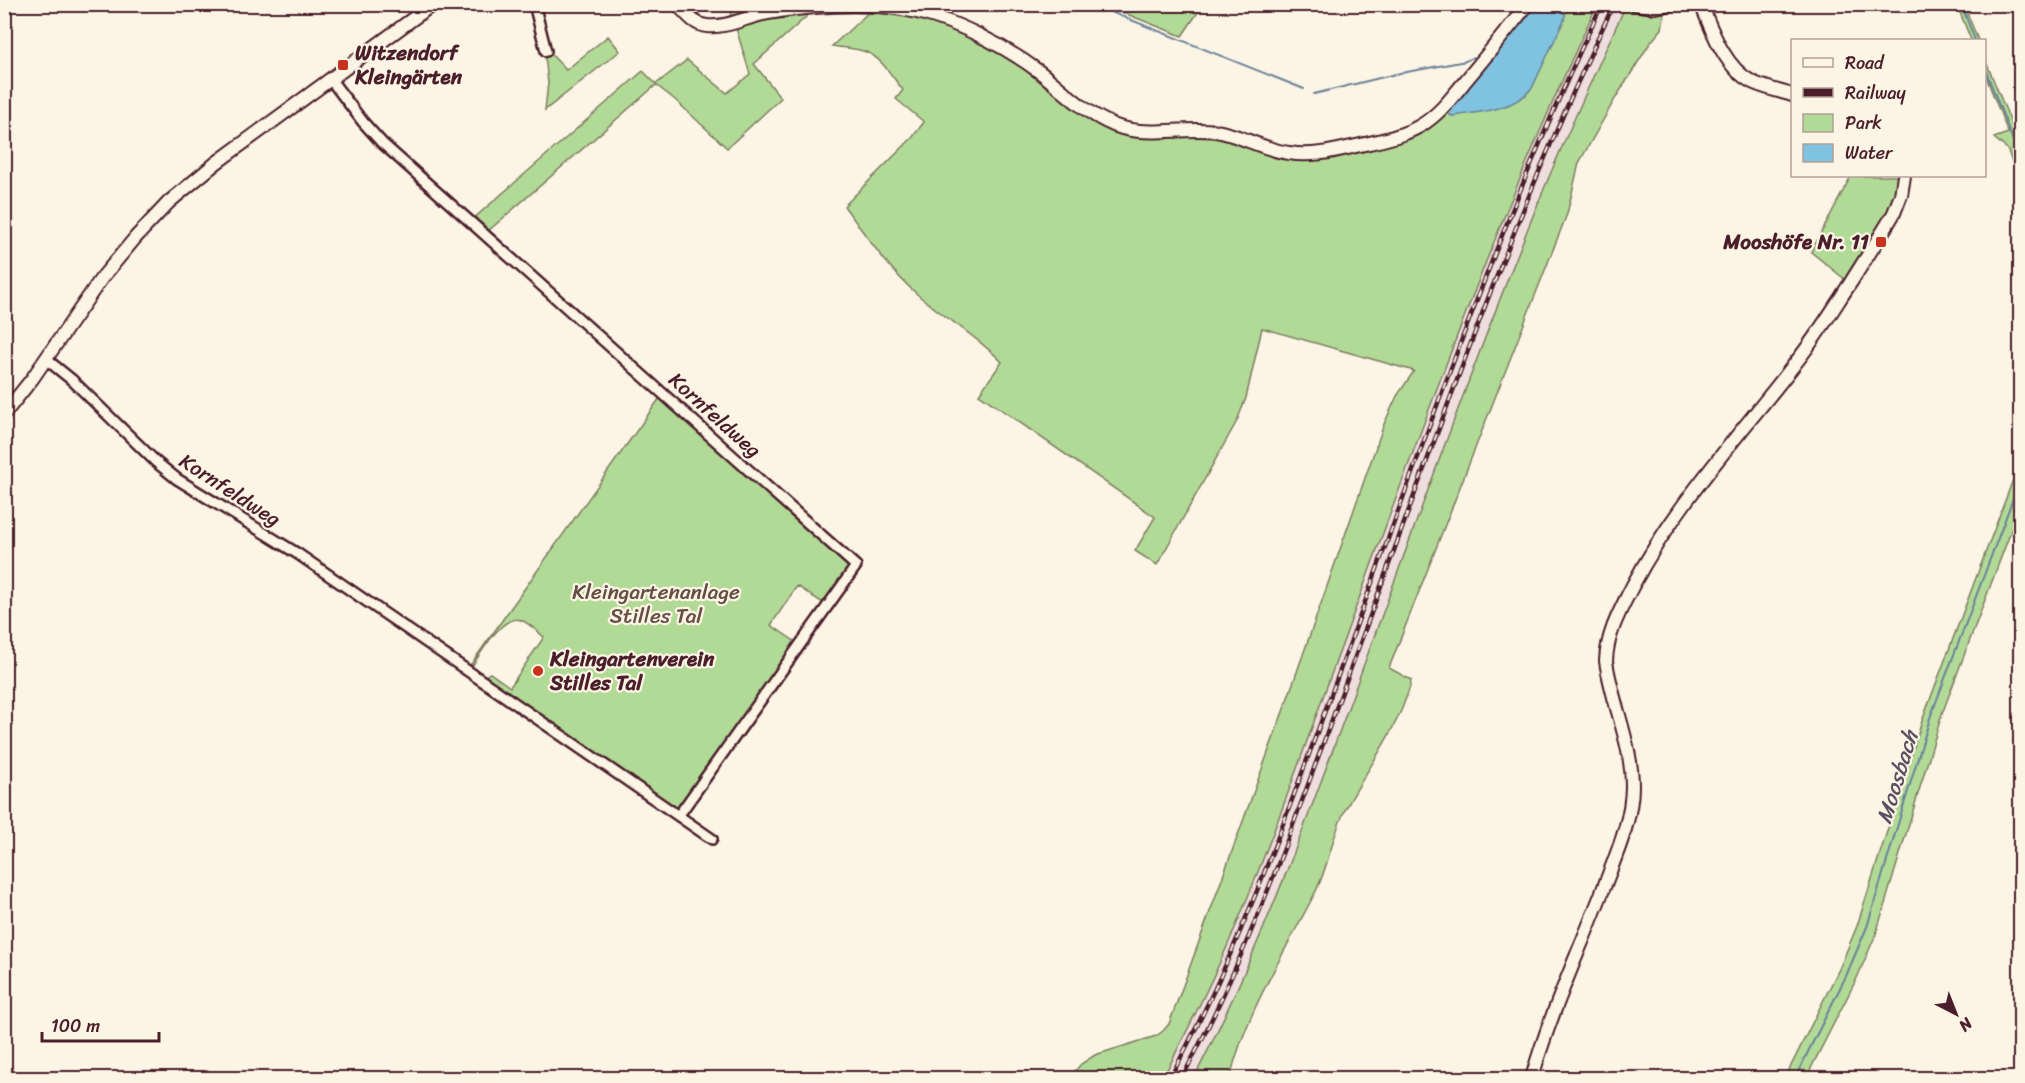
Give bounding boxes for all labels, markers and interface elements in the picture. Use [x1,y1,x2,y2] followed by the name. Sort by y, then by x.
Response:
[354,34,463,96] place label: Witzendorf Kleingärten
[1791,39,1986,177] legend
[1845,47,1885,79] text: Road
[336,58,350,72] marker: Witzendorf Kleingärten
[1845,77,1907,109] text: Railway
[1845,107,1882,139] text: Park
[1845,137,1894,169] text: Water
[1722,223,1869,261] place label: Mooshöfe Nr. 11
[1874,235,1888,249] marker: Mooshöfe Nr. 11
[659,362,771,468] street label: Kornfeldweg
[171,443,289,538] street label: Kornfeldweg
[572,573,740,635] park label: Kleingartenanlage Stilles Tal
[549,640,715,702] place label: Kleingartenverein Stilles Tal
[531,664,545,678] marker: Kleingartenverein Stilles Tal
[1864,723,1930,828] water label: Moosbach
[1926,984,1986,1044] north arrow
[42,1005,159,1043] scale bar
[51,1010,100,1042] text: 100 m
[1951,1010,1980,1040] text: N

